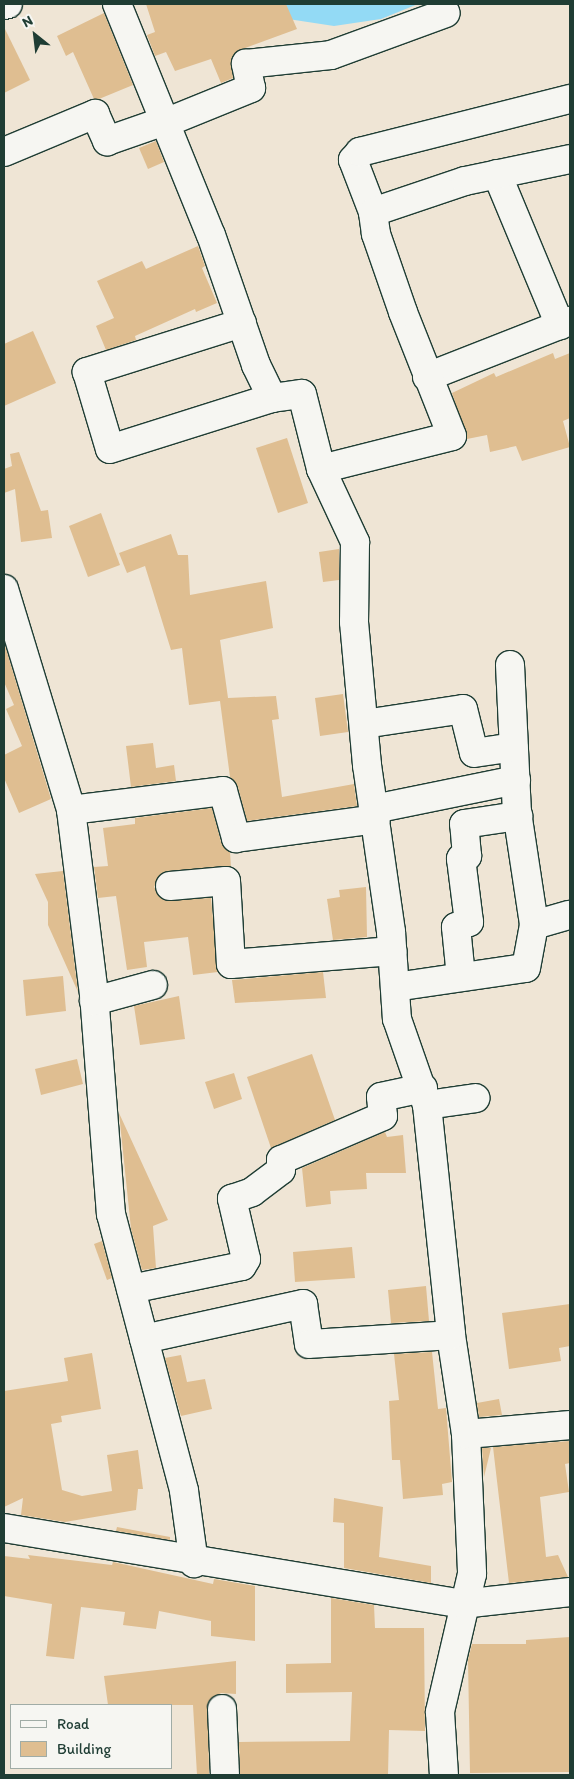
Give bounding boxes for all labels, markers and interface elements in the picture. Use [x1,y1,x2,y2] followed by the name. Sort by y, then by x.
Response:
[10,10,60,60] north arrow
[19,12,36,31] text: N
[10,1704,172,1769] legend
[57,1715,89,1733] text: Road
[57,1740,111,1758] text: Building

